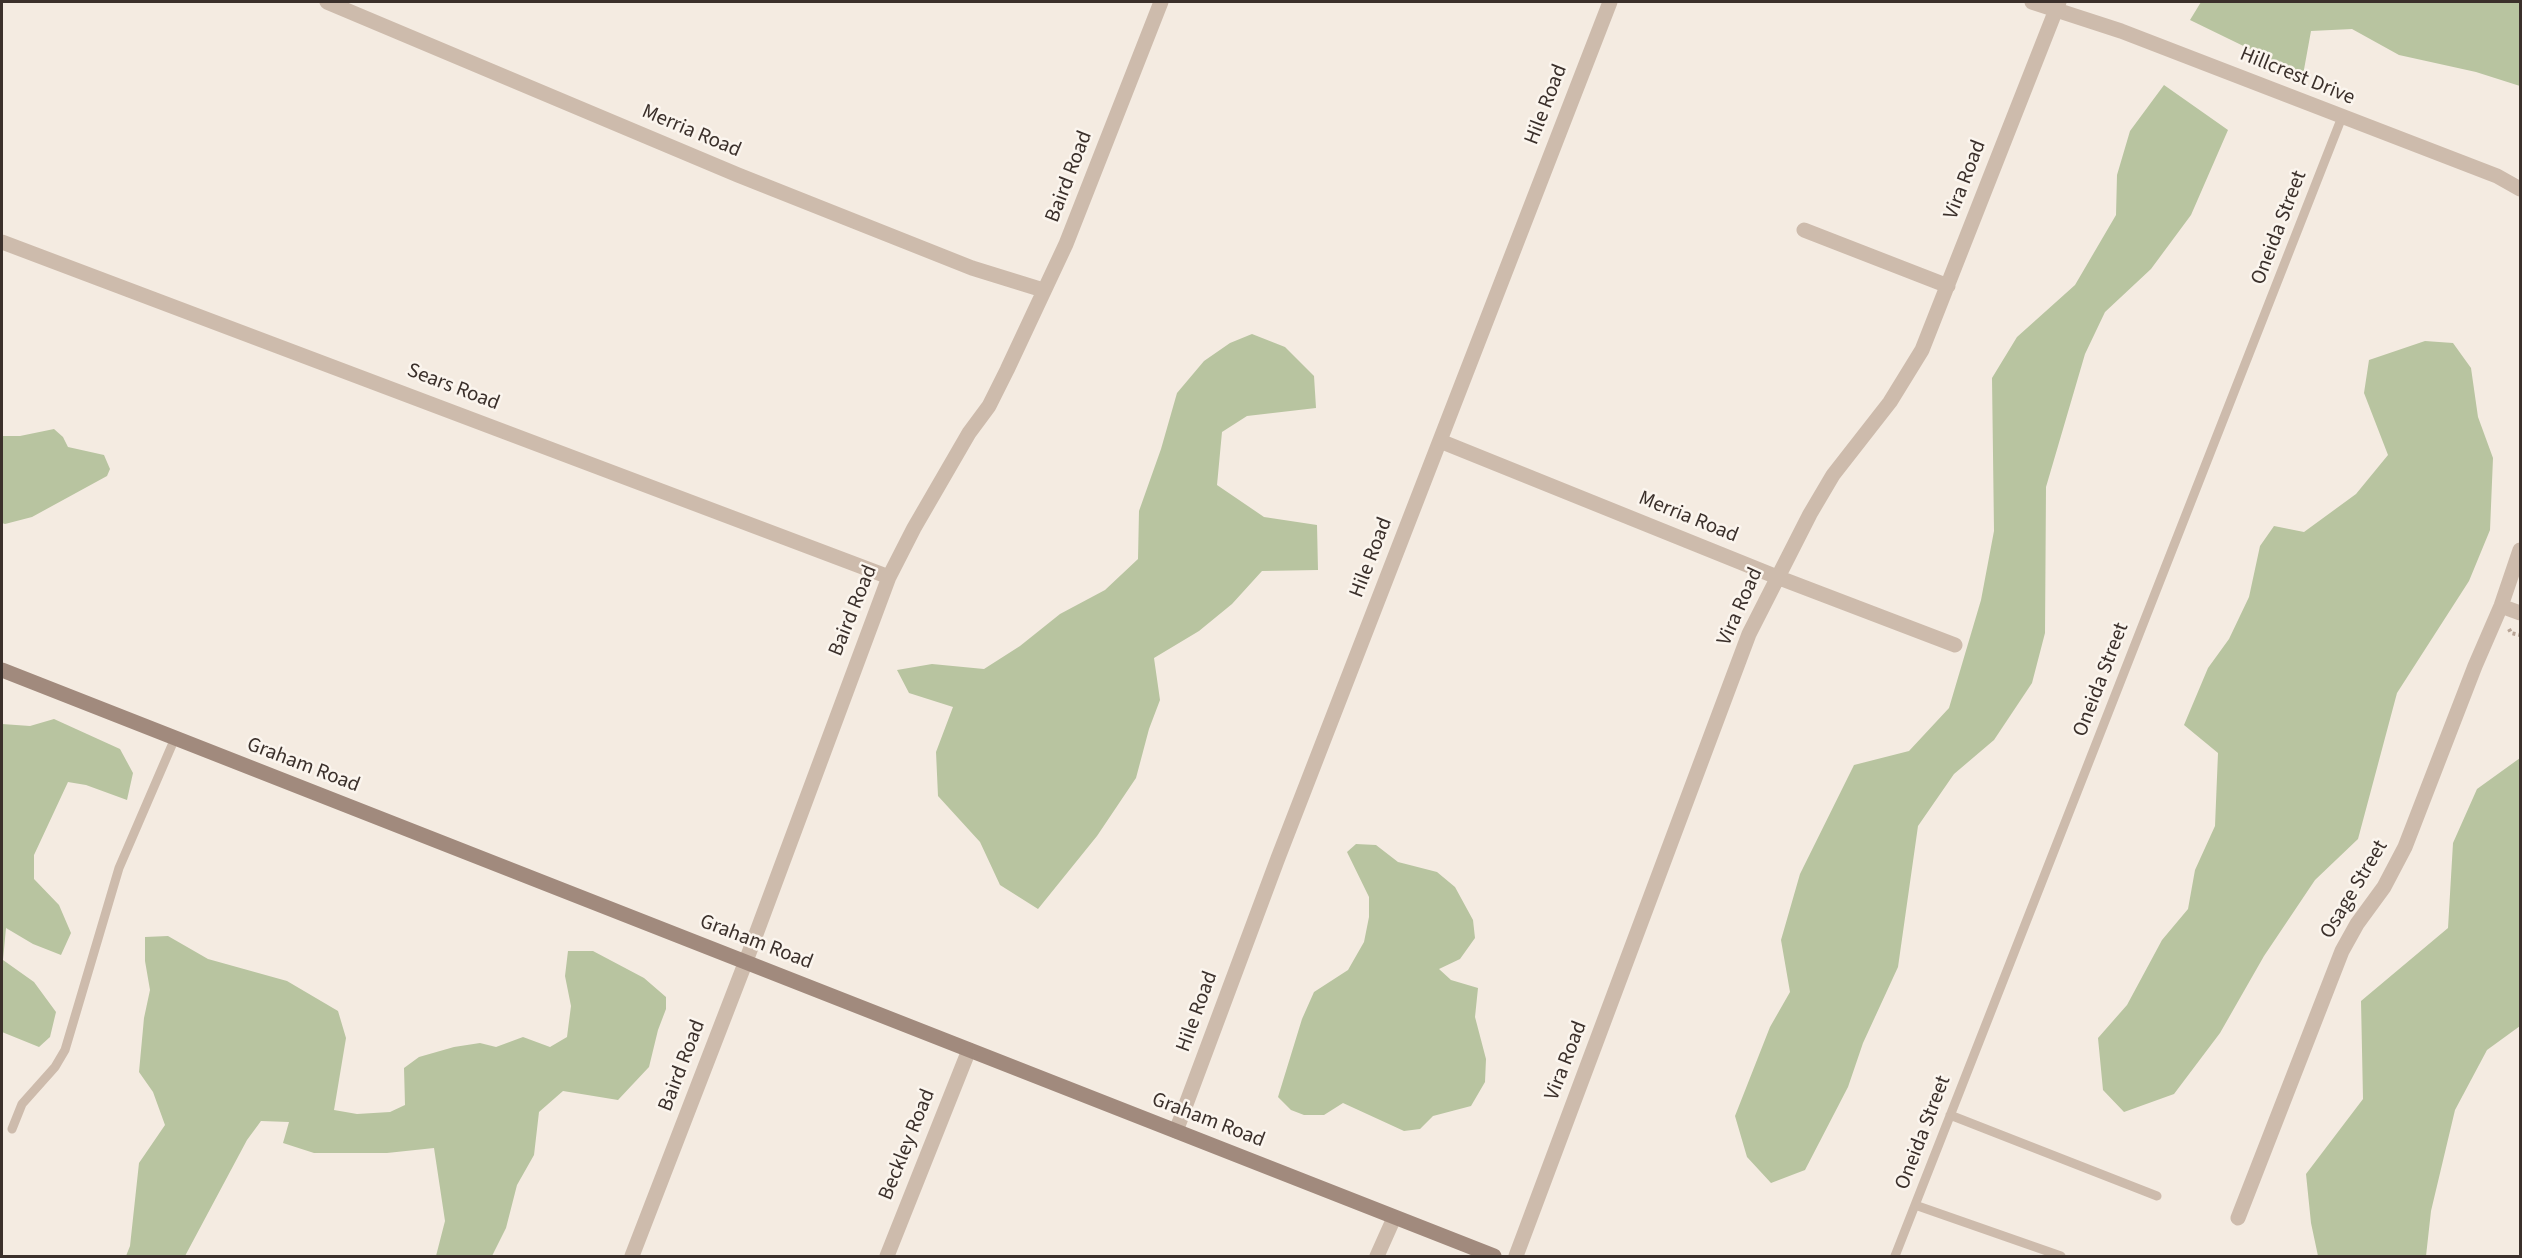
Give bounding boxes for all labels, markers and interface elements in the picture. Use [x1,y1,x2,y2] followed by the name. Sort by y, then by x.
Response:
[2236,42,2358,112] street label: Hillcrest Drive
[1520,61,1574,149] street label: Hile Road
[638,100,744,164] street label: Merria Road
[1041,128,1099,226] street label: Baird Road
[1939,137,1993,223] street label: Vira Road
[2247,167,2313,289] street label: Oneida Street
[403,359,503,417] street label: Sears Road
[1634,487,1742,549] street label: Merria Road
[1345,514,1399,602] street label: Hile Road
[824,562,884,660] street label: Baird Road
[1713,564,1769,650] street label: Vira Road
[2069,619,2135,741] street label: Oneida Street
[243,733,363,799] street label: Graham Road
[2316,836,2394,944] street label: Osage Street
[696,910,816,976] street label: Graham Road
[1172,968,1224,1056] street label: Hile Road
[654,1017,712,1115] street label: Baird Road
[1540,1018,1594,1104] street label: Vira Road
[1891,1072,1957,1194] street label: Oneida Street
[874,1086,942,1204] street label: Beckley Road
[1148,1088,1268,1154] street label: Graham Road

